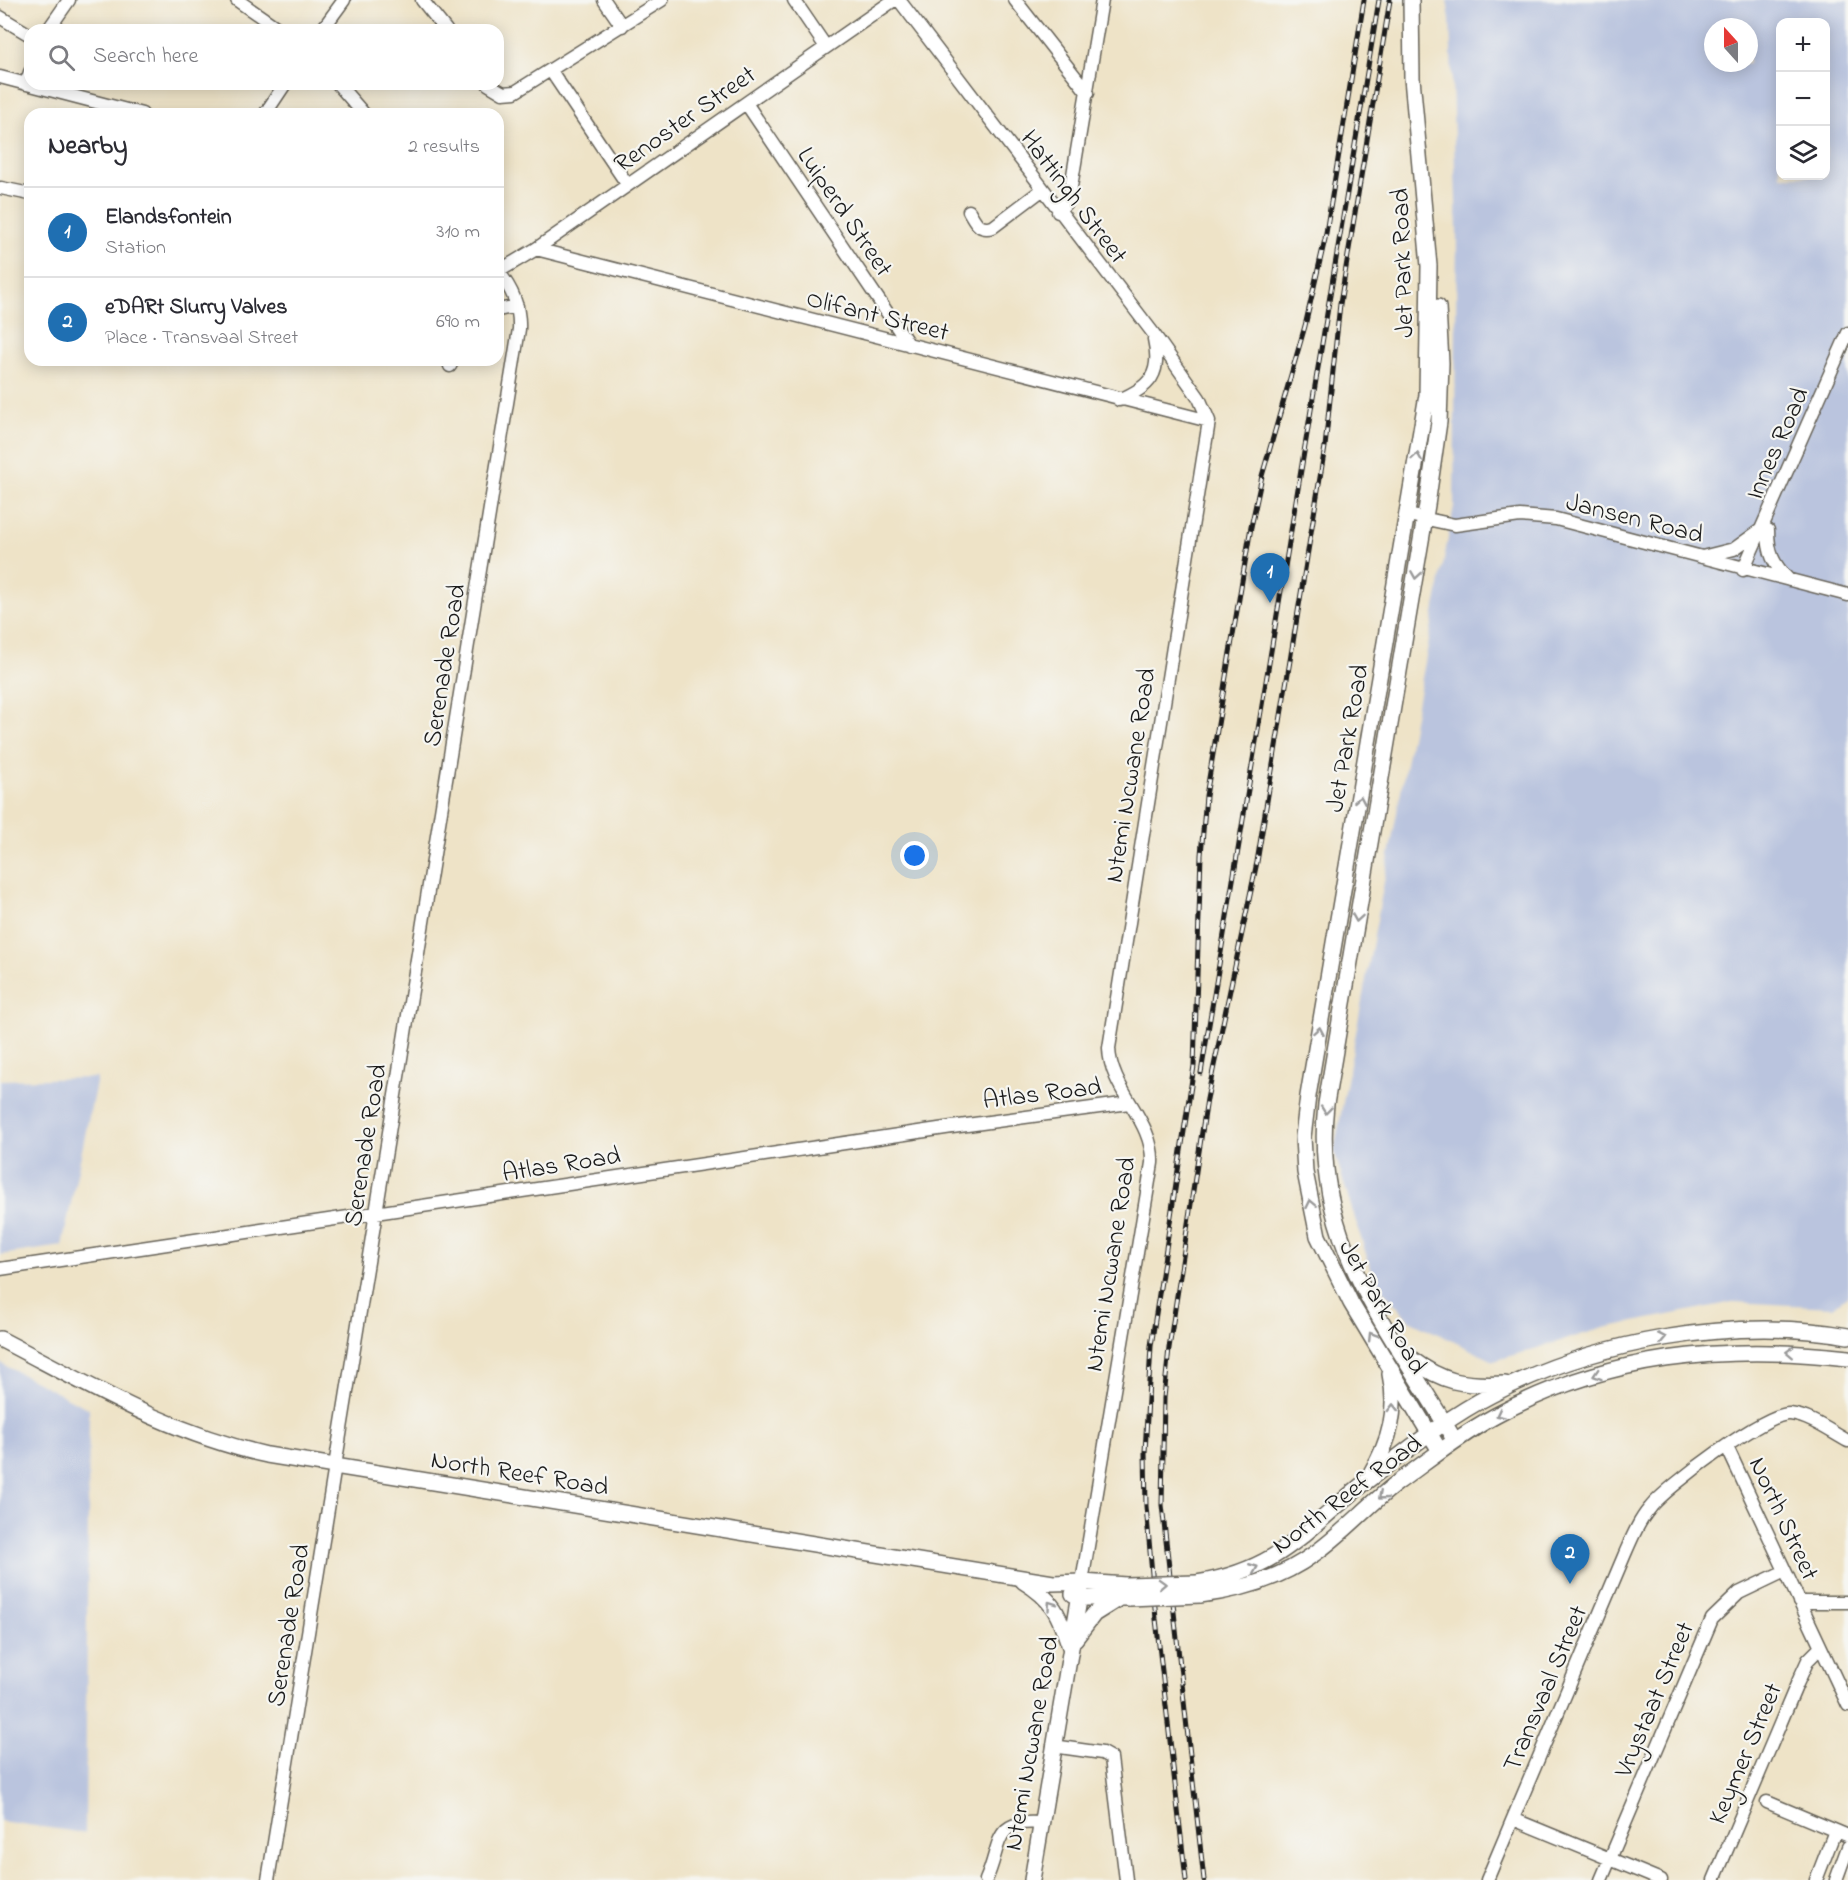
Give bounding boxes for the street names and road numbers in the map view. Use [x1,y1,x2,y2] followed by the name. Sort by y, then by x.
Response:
[607,57,765,184] street label: Renoster Street
[1010,123,1136,273] street label: Hattingh Street
[786,140,901,286] street label: Luiperd Street
[1382,187,1426,338] street label: Jet Park Road
[802,281,953,353] street label: Olifant Street
[1737,381,1821,507] street label: Innes Road
[1562,485,1707,555] street label: Jansen Road
[414,581,478,750] street label: Serenade Road
[1317,661,1381,815] street label: Jet Park Road
[1096,665,1168,886] street label: Ntemi Ncwane Road
[335,1061,399,1230] street label: Serenade Road
[981,1069,1104,1121] street label: Atlas Road
[500,1138,624,1194] street label: Atlas Road
[1076,1154,1148,1375] street label: Ntemi Ncwane Road
[1328,1233,1435,1382] street label: Jet Park Road
[1265,1426,1431,1565] street label: North Reef Road
[428,1442,612,1508] street label: North Reef Road
[1737,1451,1828,1587] street label: North Street
[258,1541,322,1710] street label: Serenade Road
[1495,1600,1599,1778] street label: Transvaal Street
[1606,1616,1706,1785] street label: Vrystaat Street
[995,1633,1071,1854] street label: Ntemi Ncwane Road
[1700,1677,1794,1831] street label: Keymer Street

